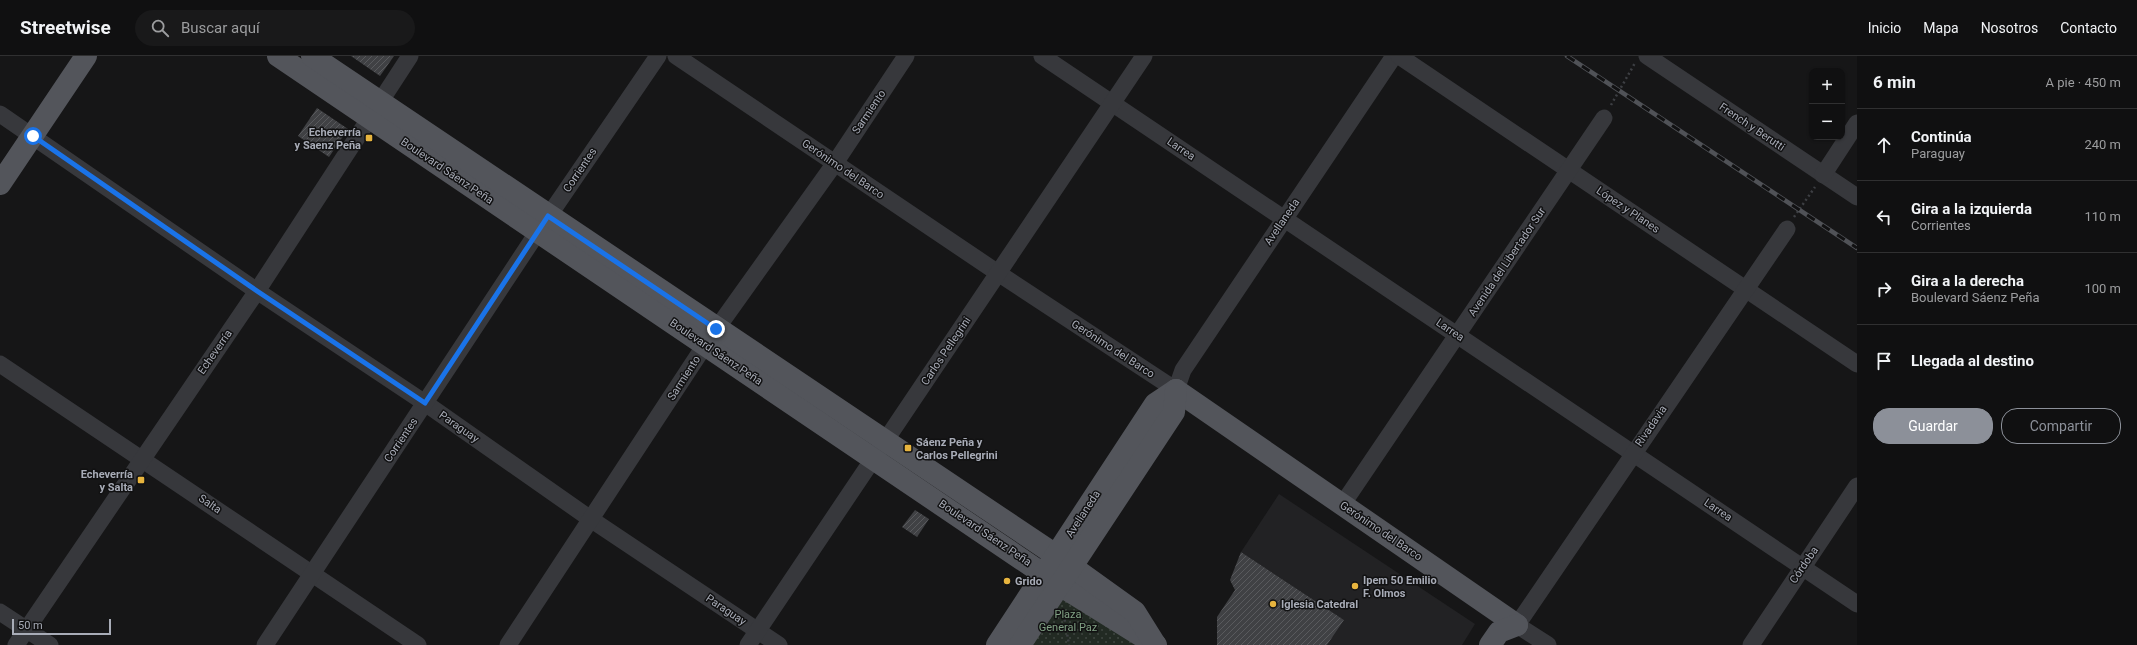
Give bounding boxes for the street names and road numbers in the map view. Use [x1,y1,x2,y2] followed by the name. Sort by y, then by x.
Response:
[850,88,888,136] street label: Sarmiento
[1717,100,1787,154] street label: French y Berutti
[398,135,496,207] street label: Boulevard Sáenz Peña
[1164,135,1198,163] street label: Larrea
[799,137,887,201] street label: Gerónimo del Barco
[560,145,600,195] street label: Corrientes
[1594,184,1662,236] street label: López y Planes
[1262,196,1302,248] street label: Avellaneda
[1466,205,1548,319] street label: Avenida del Libertador Sur
[918,314,974,388] street label: Carlos Pellegrini
[667,316,765,388] street label: Boulevard Sáenz Peña
[1433,316,1467,344] street label: Larrea
[1069,317,1157,381] street label: Gerónimo del Barco
[195,327,235,377] street label: Echeverría
[665,353,703,403] street label: Sarmiento
[1633,403,1669,449] street label: Rivadavia
[437,409,482,446] street label: Paraguay
[381,415,421,465] street label: Corrientes
[1063,488,1103,540] street label: Avellaneda
[196,492,224,516] street label: Salta
[1701,496,1735,524] street label: Larrea
[936,497,1034,569] street label: Boulevard Sáenz Peña
[1337,499,1425,563] street label: Gerónimo del Barco
[1787,544,1821,586] street label: Córdoba
[703,592,749,629] street label: Paraguay

